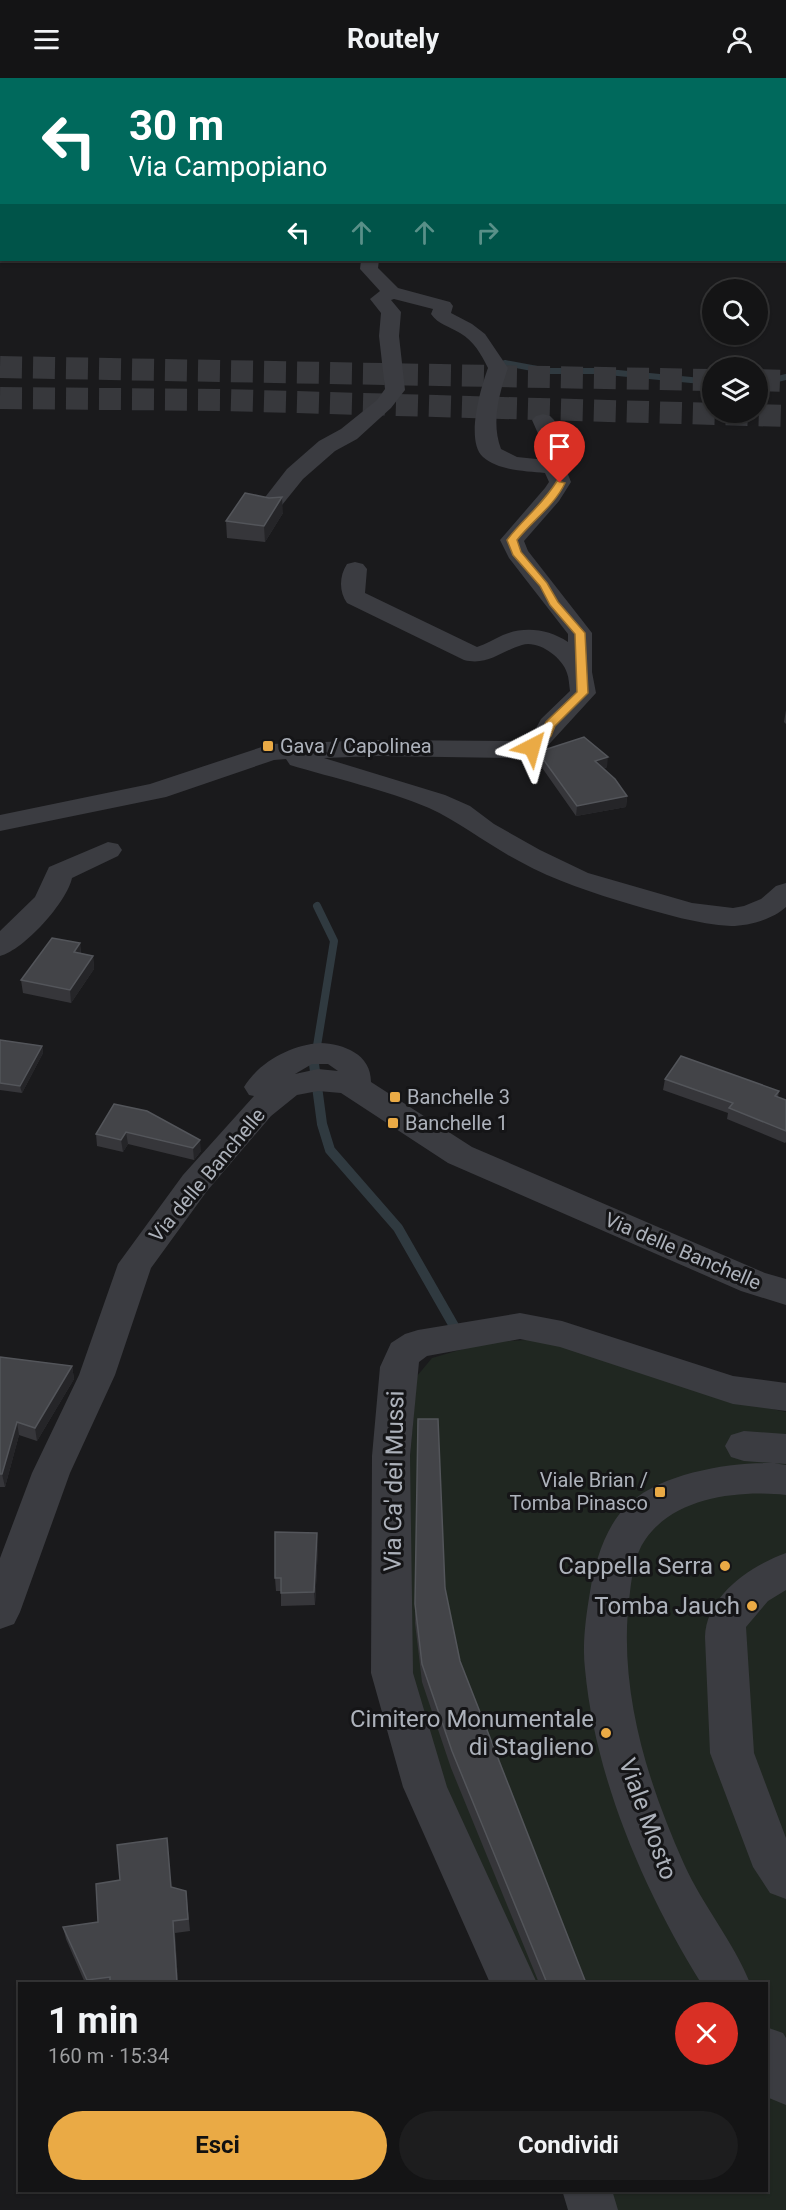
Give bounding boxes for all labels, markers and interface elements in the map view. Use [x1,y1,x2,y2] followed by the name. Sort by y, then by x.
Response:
[30,23,63,56] icon: menu
[347,23,439,55] text: Routely
[723,23,756,56] icon: person
[129,101,224,150] text: 30 m
[30,102,108,180] icon: left
[129,151,327,183] text: Via Campopiano
[282,216,315,249] icon: left
[345,216,378,249] icon: ahead
[408,216,441,249] icon: ahead
[471,216,504,249] icon: right
[702,279,768,423] map controls
[702,279,768,345] button: search
[702,357,768,423] button: layers
[534,421,585,483] pin
[543,430,576,463] icon: arrive
[500,715,564,779] position arrow
[280,734,432,758] place label: Gava / Capolinea
[261,739,275,753] marker: Gava / Capolinea
[407,1085,510,1109] place label: Banchelle 3
[388,1090,402,1104] marker: Banchelle 3
[144,1103,270,1247] street label: Via delle Banchelle
[405,1111,508,1135] place label: Banchelle 1
[386,1116,400,1130] marker: Banchelle 1
[601,1207,765,1295] street label: Via delle Banchelle
[378,1390,410,1572] street label: Via Ca' dei Mussi
[509,1468,648,1515] place label: Viale Brian / Tomba Pinasco
[653,1485,667,1499] marker: Viale Brian / Tomba Pinasco
[558,1552,713,1580] place label: Cappella Serra
[718,1559,732,1573] marker: Cappella Serra
[594,1592,740,1620] place label: Tomba Jauch
[745,1599,759,1613] marker: Tomba Jauch
[350,1705,594,1761] place label: Cimitero Monumentale di Staglieno
[599,1726,613,1740] marker: Cimitero Monumentale di Staglieno
[613,1755,683,1883] street label: Viale Mosto
[48,2000,139,2042] text: 1 min
[675,2002,738,2065] button: close
[48,2044,169,2068] text: 160 m · 15:34
[48,2111,387,2180] button: Esci
[399,2111,738,2180] button: Condividi

